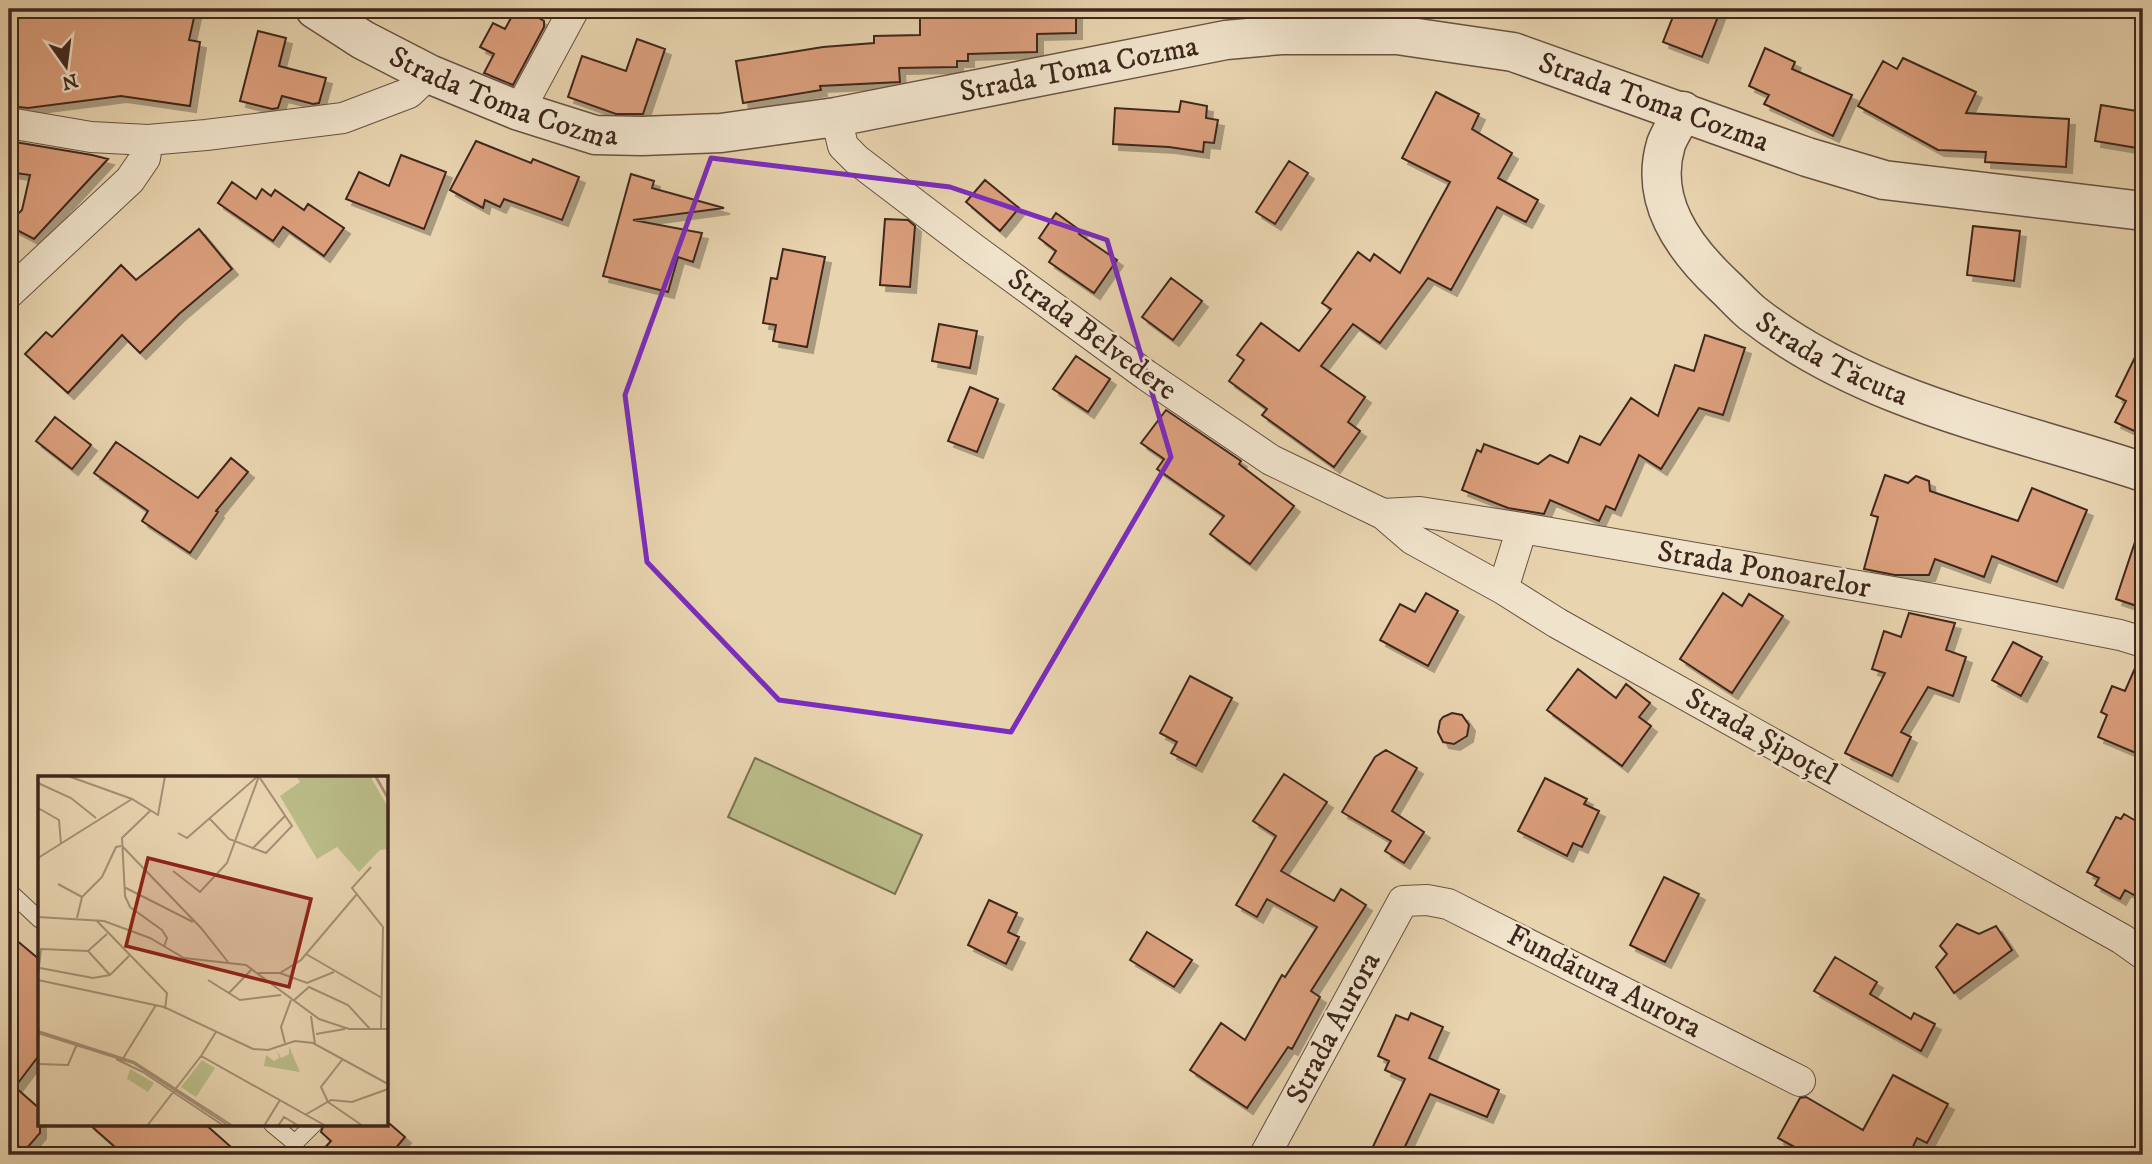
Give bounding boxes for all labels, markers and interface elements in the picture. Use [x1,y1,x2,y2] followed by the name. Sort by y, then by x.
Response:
[956,27,1201,111] street label: Strada Toma Cozma
[32,32,102,102] north arrow
[383,38,618,156] street label: Strada Toma Cozma
[1533,44,1774,160] street label: Strada Toma Cozma
[59,68,80,94] text: N
[1000,261,1184,409] street label: Strada Belvedere
[1748,303,1914,414] street label: Strada Tăcuta
[1654,533,1874,607] street label: Strada Ponoarelor
[1679,680,1843,794] street label: Strada Șipoțel
[38,776,388,1126] inset map
[1501,917,1707,1047] street label: Fundătura Aurora
[1279,946,1390,1110] street label: Strada Aurora

